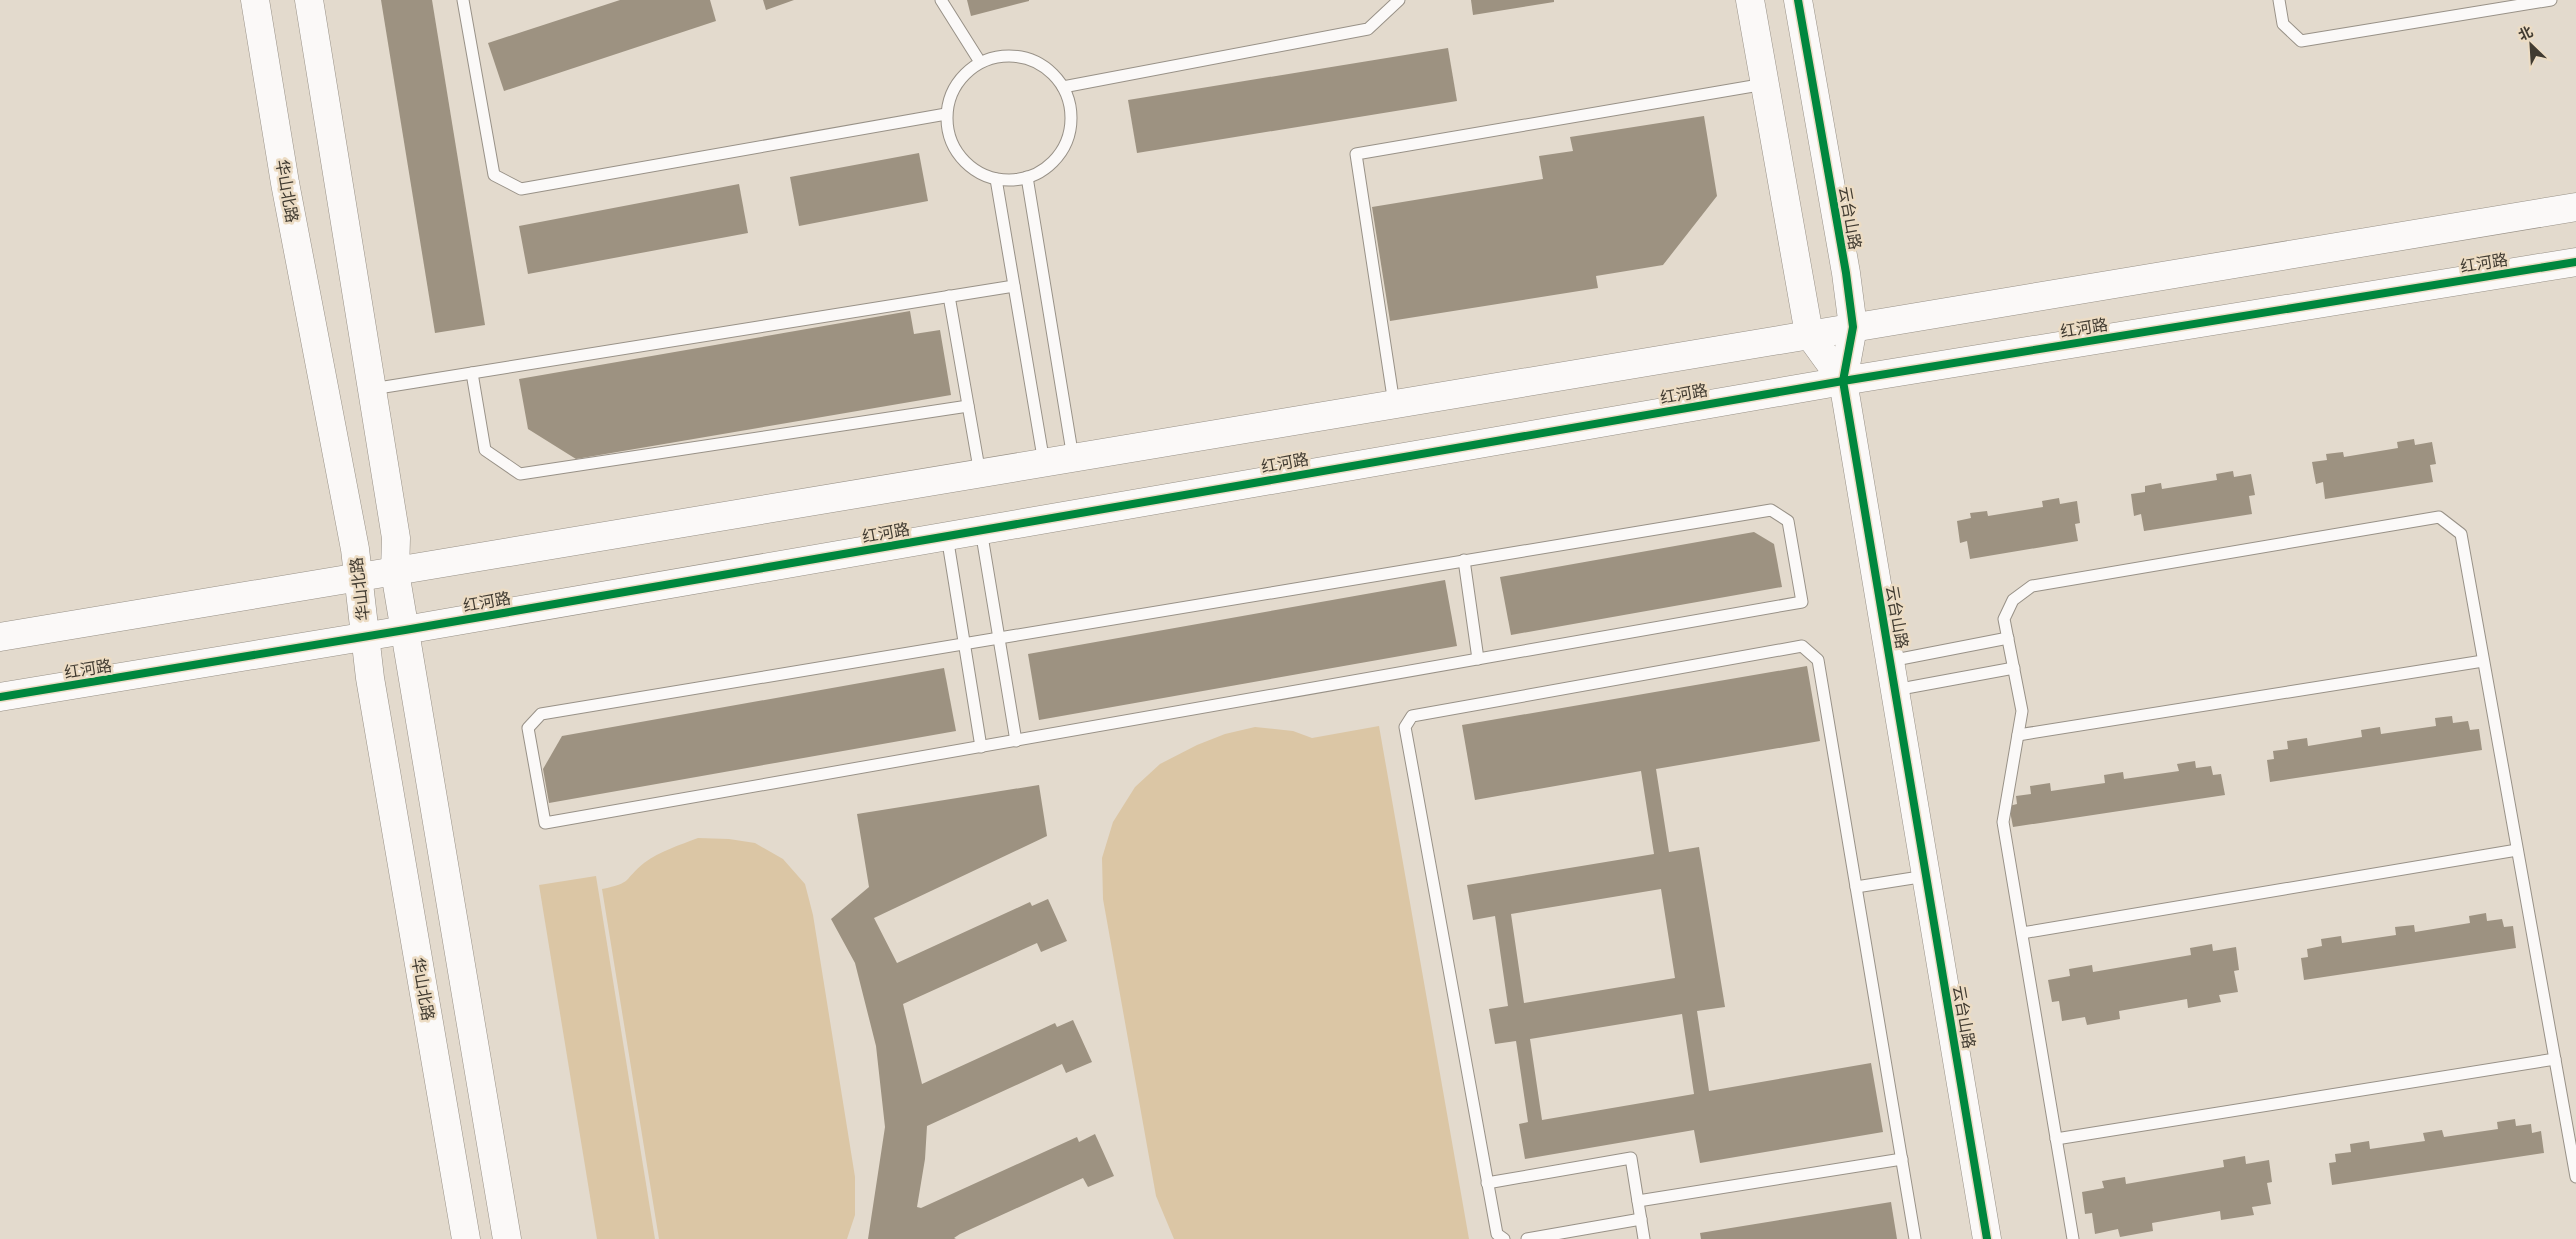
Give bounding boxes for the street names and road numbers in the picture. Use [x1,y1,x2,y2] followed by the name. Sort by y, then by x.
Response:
[270,157,304,225] street label: 华山北路
[1833,184,1867,252] street label: 云台山路
[2458,248,2510,278] street label: 红河路
[2058,313,2110,343] street label: 红河路
[1658,379,1710,409] street label: 红河路
[1259,448,1311,478] street label: 红河路
[860,518,912,548] street label: 红河路
[345,556,375,622] street label: 华山北路
[1880,583,1914,651] street label: 云台山路
[461,587,513,617] street label: 红河路
[62,654,114,684] street label: 红河路
[406,955,440,1023] street label: 华山北路
[1947,983,1981,1051] street label: 云台山路

